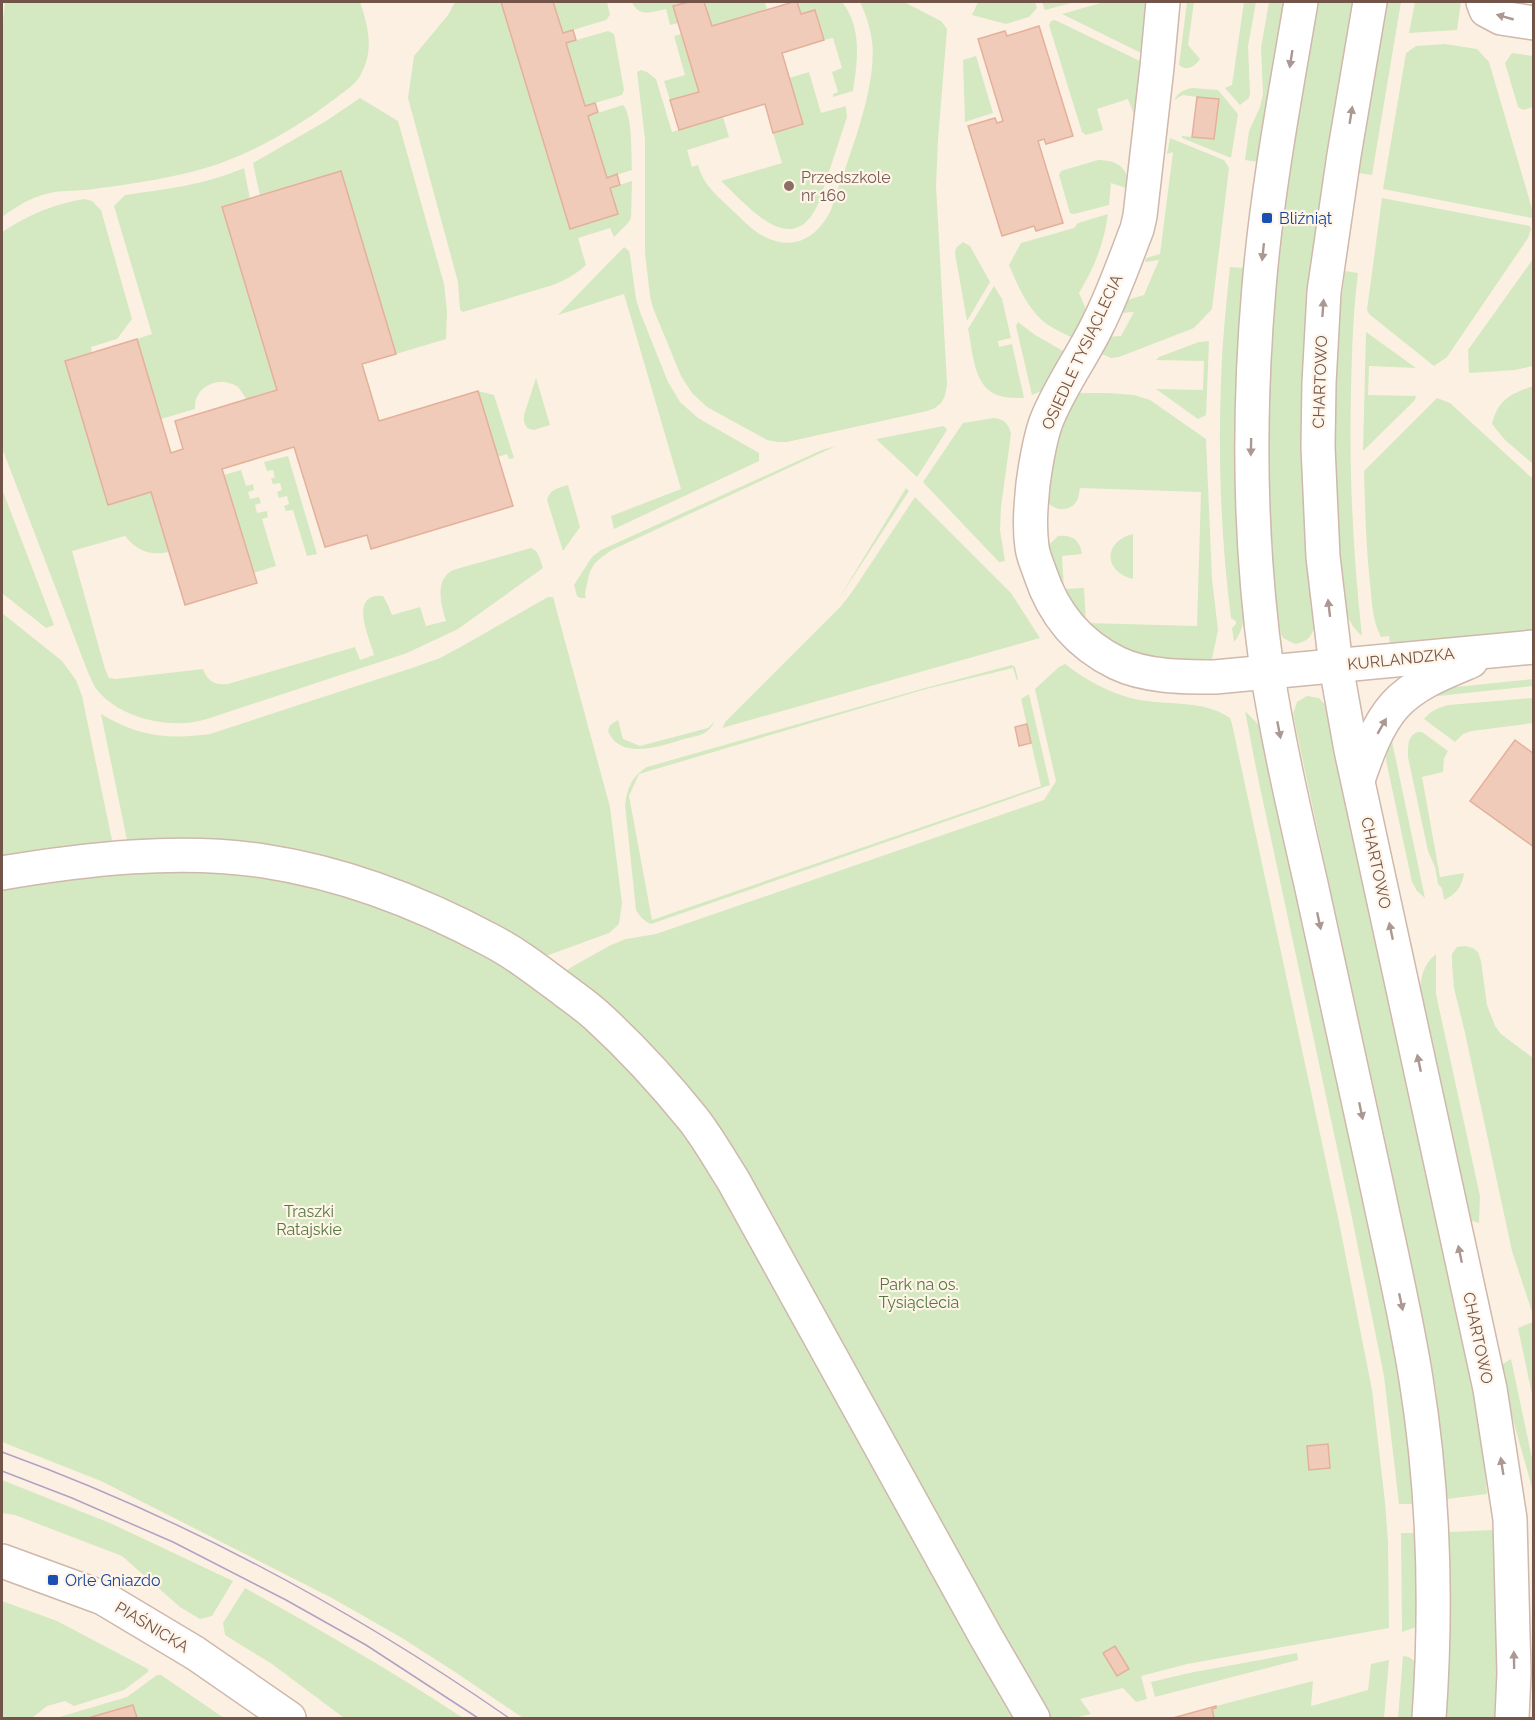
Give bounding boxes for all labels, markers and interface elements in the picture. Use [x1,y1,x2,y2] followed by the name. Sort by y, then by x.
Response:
[1496,12,1514,22] one-way arrow
[1287,50,1296,69] one-way arrow
[1346,106,1355,125] one-way arrow
[801,168,891,205] place label: Przedszkole nr 160
[782,179,796,193] marker: Przedszkole nr 160
[1279,209,1333,228] place label: Bliźniąt
[1260,211,1274,225] marker: Bliźniąt
[1258,243,1267,262] one-way arrow
[1038,271,1126,433] street label: OSIEDLE TYSIĄCLECIA
[1318,299,1328,318] one-way arrow
[1309,335,1331,429] street label: CHARTOWO
[1246,437,1256,456] one-way arrow
[1324,598,1334,617] one-way arrow
[1346,644,1456,674] street label: KURLANDZKA
[1376,718,1387,734] one-way arrow
[1275,720,1284,739] one-way arrow
[1357,815,1395,911] street label: CHARTOWO
[1315,911,1324,930] one-way arrow
[1386,921,1395,940] one-way arrow
[1414,1054,1424,1072] one-way arrow
[1357,1102,1366,1121] one-way arrow
[276,1202,342,1239] park label: Traszki Ratajskie
[1455,1245,1465,1263] one-way arrow
[879,1275,959,1312] park label: Park na os. Tysiąclecia
[1459,1290,1497,1386] street label: CHARTOWO
[1397,1293,1406,1312] one-way arrow
[1497,1456,1506,1475] one-way arrow
[65,1571,161,1590] place label: Orle Gniazdo
[46,1573,60,1587] marker: Orle Gniazdo
[112,1597,193,1657] street label: PIAŚNICKA
[1509,1651,1519,1670] one-way arrow

